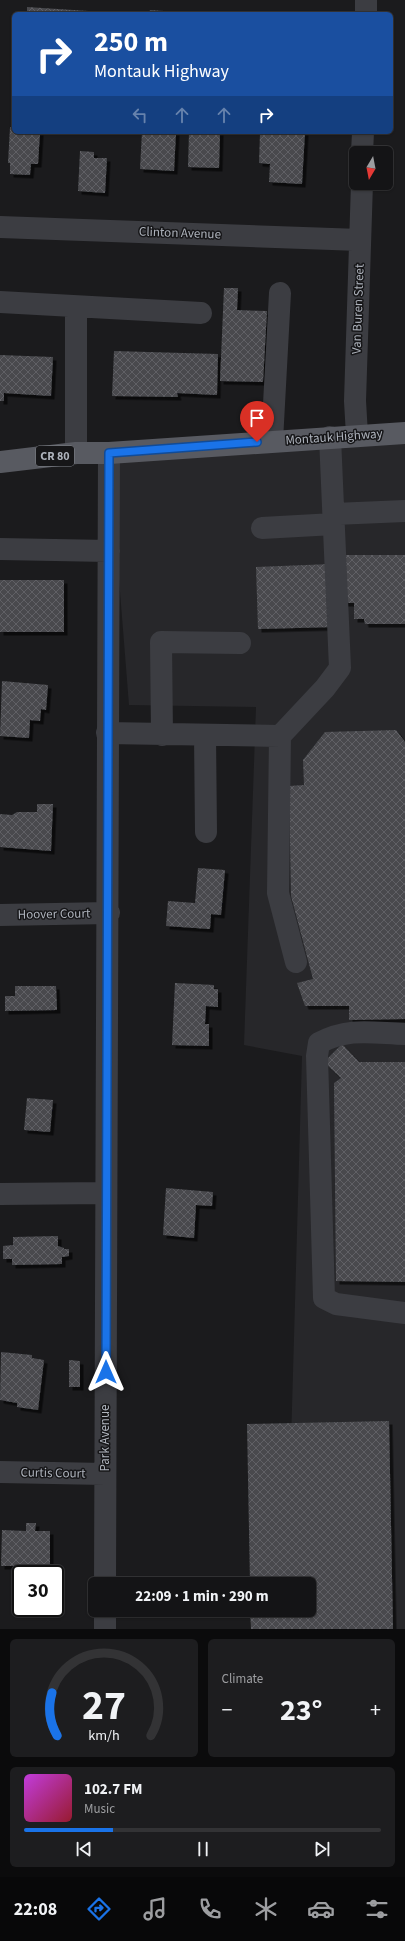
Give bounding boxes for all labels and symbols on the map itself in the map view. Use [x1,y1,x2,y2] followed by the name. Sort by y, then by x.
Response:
[349,146,393,190] north arrow
[139,223,221,243] street label: Clinton Avenue
[347,263,369,355] street label: Van Buren Street
[240,401,274,442] pin
[285,425,383,449] street label: Montauk Highway
[36,446,74,466] road number: CR 80
[18,904,91,924] street label: Hoover Court
[85,1351,127,1393] position arrow
[96,1405,114,1471] street label: Park Avenue
[20,1463,86,1483] street label: Curtis Court
[12,1565,64,1617] speed limit sign: 30

